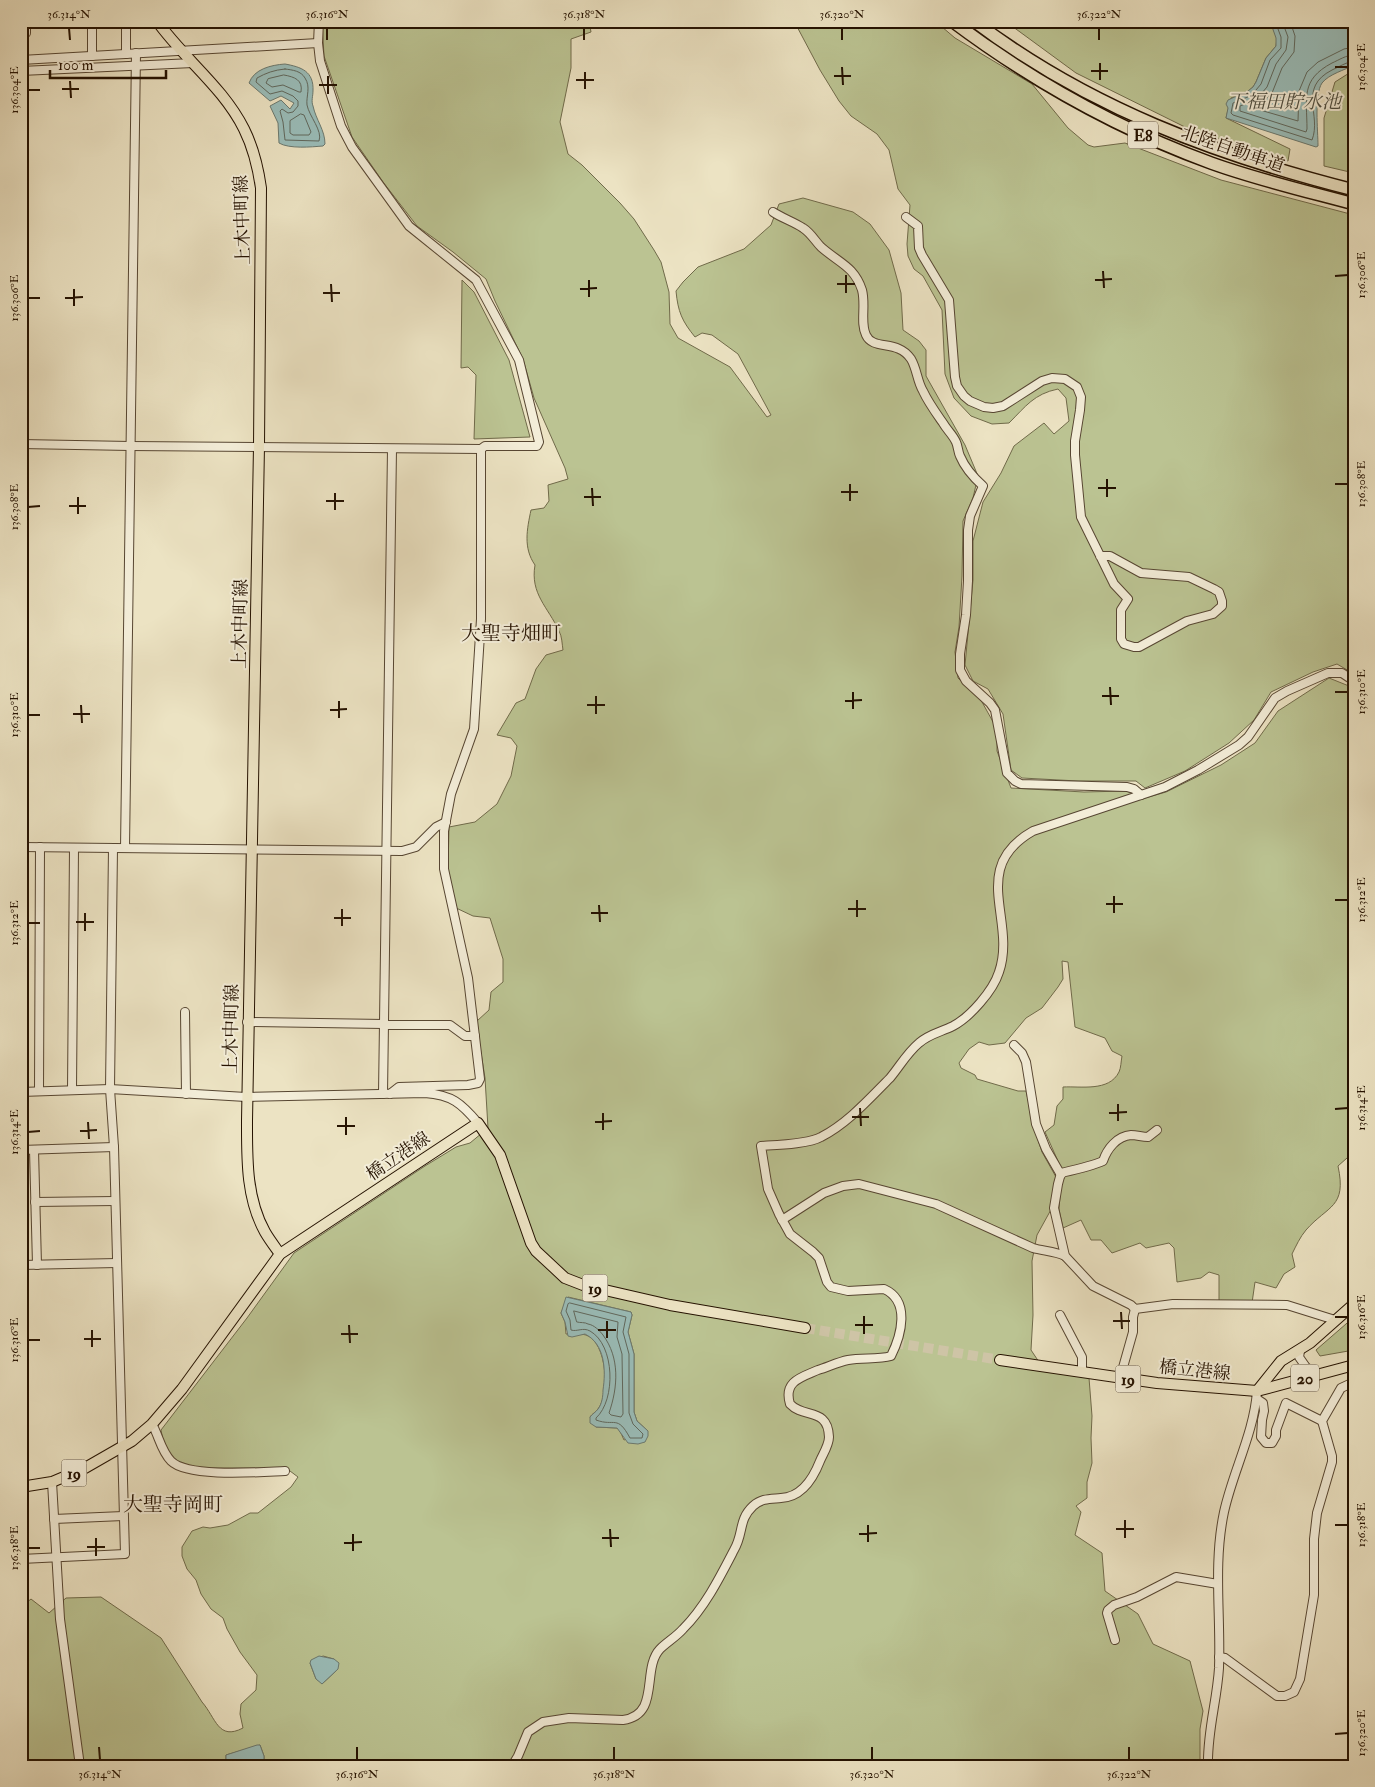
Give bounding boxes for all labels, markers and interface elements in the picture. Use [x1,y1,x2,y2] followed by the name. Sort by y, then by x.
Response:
[47,7,91,22] text: 36.314°N
[306,7,349,22] text: 36.316°N
[563,7,605,22] text: 36.318°N
[820,7,865,22] text: 36.320°N
[1077,7,1122,22] text: 36.322°N
[1354,43,1369,91] text: 136.304°E
[50,48,166,80] scale bar
[58,56,94,75] text: 100 m
[7,66,22,114] text: 136.304°E
[1227,90,1343,114] water label: 下福田貯水池
[1178,121,1288,178] street label: 北陸自動車道
[1128,122,1158,148] road number: E8
[229,175,256,265] street label: 上木中町線
[1354,251,1369,298] text: 136.306°E
[7,274,22,321] text: 136.306°E
[1354,460,1369,507] text: 136.308°E
[7,483,22,530] text: 136.308°E
[228,579,253,669] street label: 上木中町線
[461,621,561,646] district label: 大聖寺畑町
[1354,669,1369,715] text: 136.310°E
[7,692,22,738] text: 136.310°E
[1354,877,1369,923] text: 136.312°E
[7,900,22,946] text: 136.312°E
[219,984,244,1074] street label: 上木中町線
[1354,1085,1369,1131] text: 136.314°E
[7,1109,22,1155] text: 136.314°E
[362,1127,435,1186] street label: 橋立港線
[582,1275,608,1302] road number: 19
[1354,1294,1369,1340] text: 136.316°E
[7,1317,22,1363] text: 136.316°E
[1158,1355,1232,1386] street label: 橋立港線
[1291,1365,1319,1392] road number: 20
[1116,1366,1140,1392] road number: 19
[62,1460,86,1486] road number: 19
[123,1492,223,1517] district label: 大聖寺岡町
[1354,1502,1369,1547] text: 136.318°E
[7,1525,22,1570] text: 136.318°E
[1354,1709,1369,1756] text: 136.320°E
[78,1767,122,1782] text: 36.314°N
[336,1767,379,1782] text: 36.316°N
[593,1767,635,1782] text: 36.318°N
[850,1767,895,1782] text: 36.320°N
[1107,1767,1152,1782] text: 36.322°N

